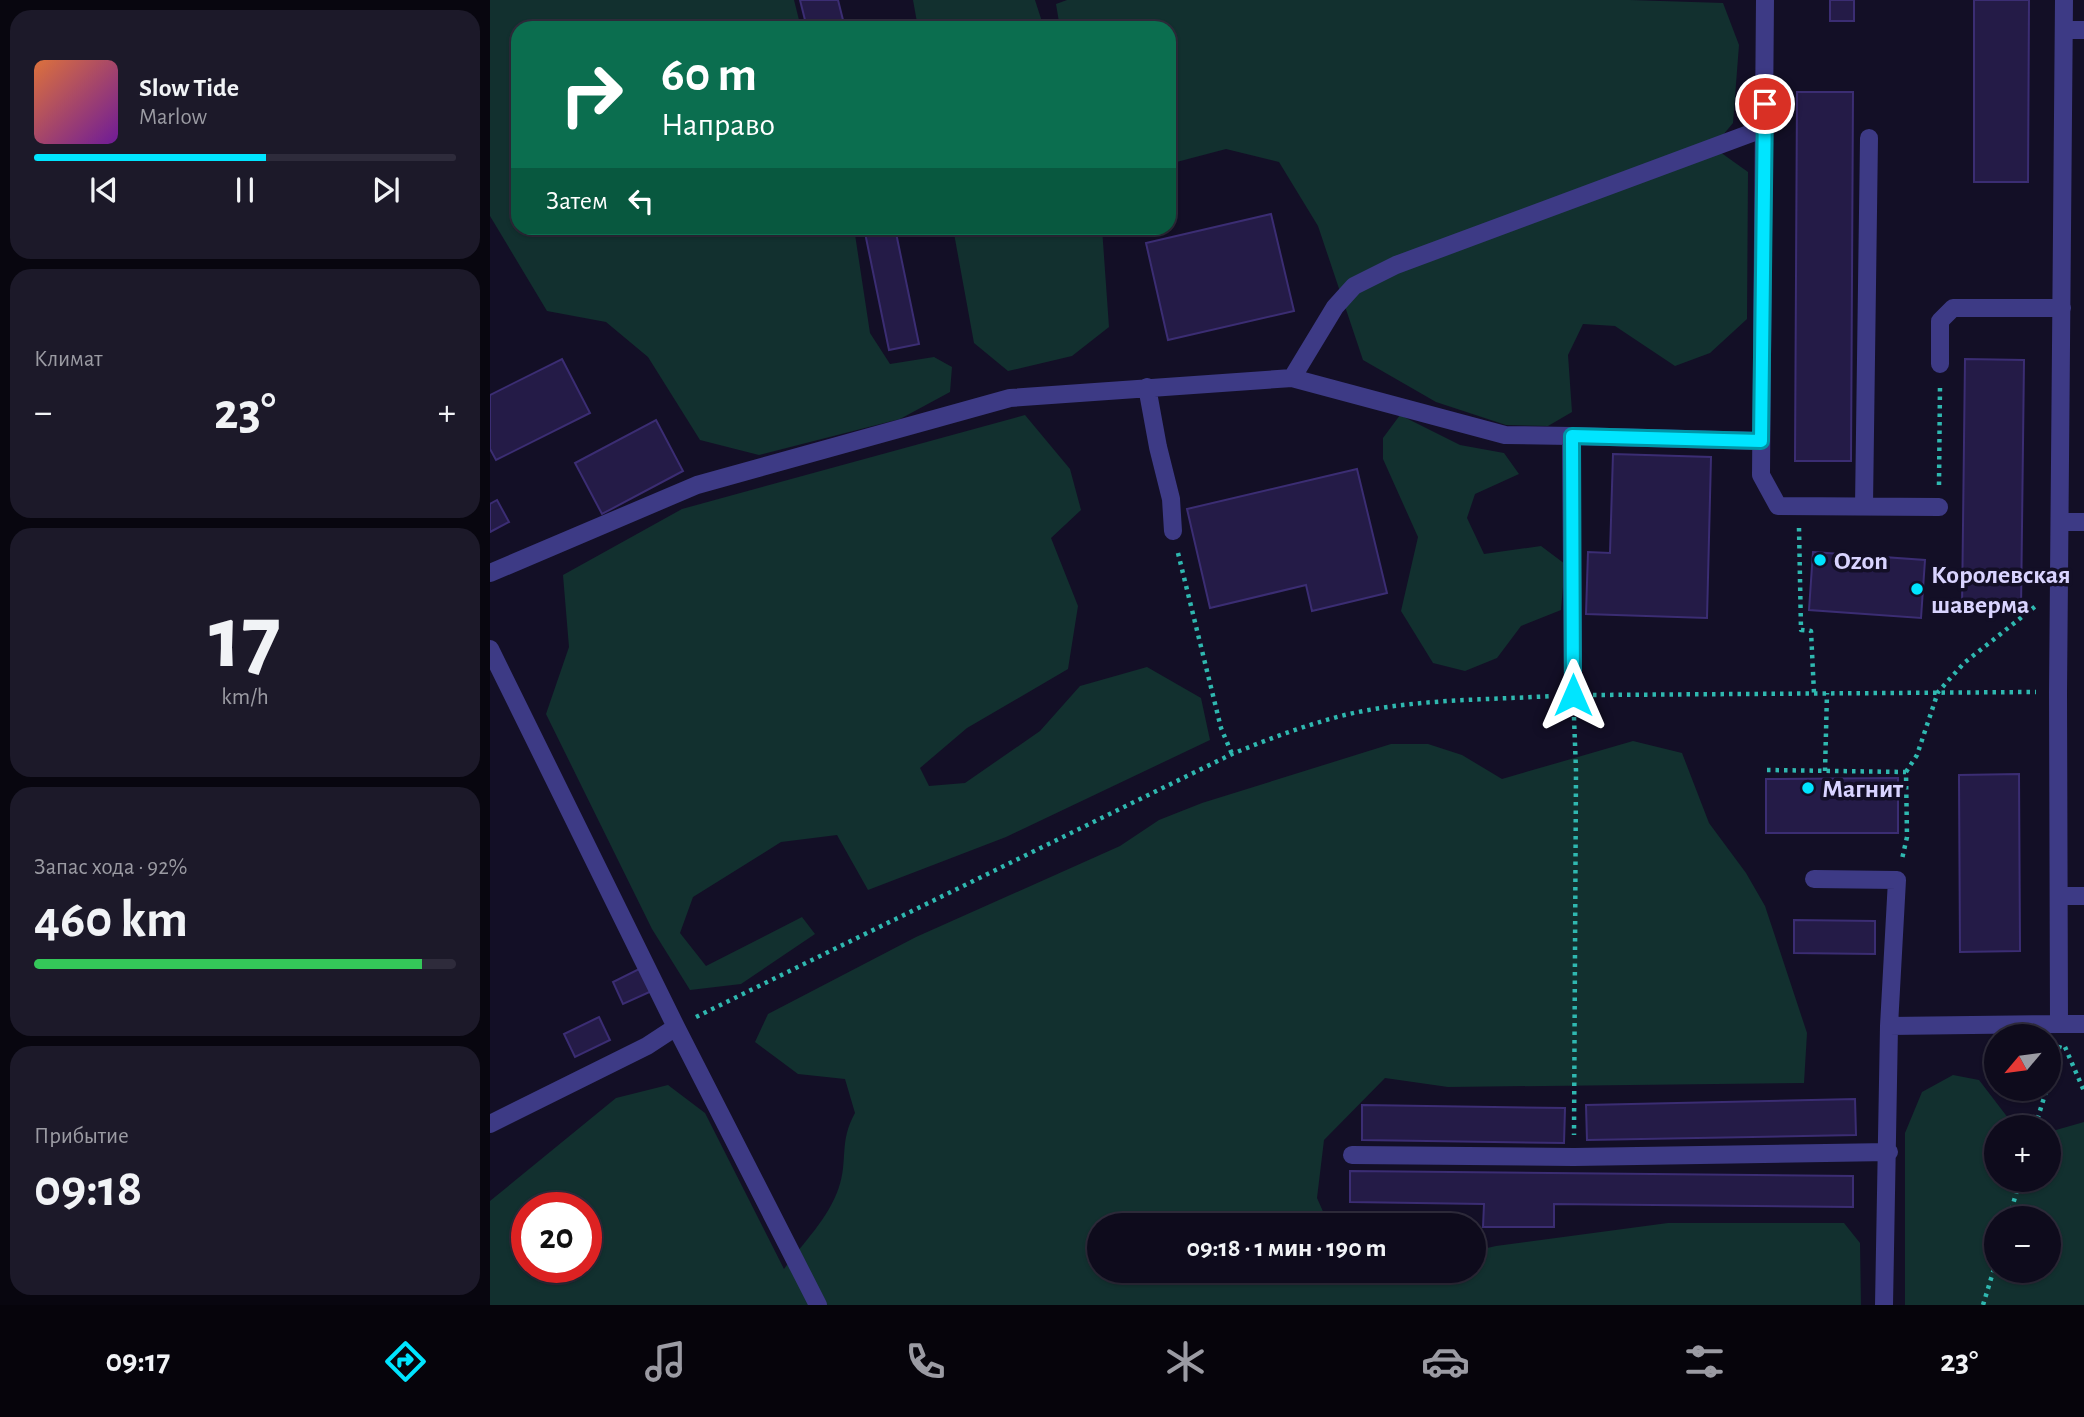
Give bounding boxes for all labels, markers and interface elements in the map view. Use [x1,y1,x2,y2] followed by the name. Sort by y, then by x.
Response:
[546,49,637,140] icon: right
[661,51,757,100] text: 60 m
[1735,74,1795,134] pin
[139,75,239,101] text: Slow Tide
[1746,85,1784,123] icon: arrive
[139,106,207,129] text: Marlow
[661,109,775,141] text: Направо
[85,171,123,209] icon: previous
[226,171,264,209] icon: pause
[367,171,405,209] icon: next
[622,182,660,220] icon: left
[546,188,608,214] text: Затем
[34,348,103,371] text: Климат
[214,386,276,438] text: 23°
[34,394,52,432] text: −
[438,394,456,432] text: +
[1834,548,1888,574] place label: Ozon
[1812,552,1828,568] marker: Ozon
[1931,562,2071,618] place label: Королевская шаверма
[1909,581,1925,597] marker: Королевская шаверма
[209,593,281,684] text: 17
[1536,658,1610,732] position arrow
[221,686,269,709] text: km/h
[1822,776,1904,802] place label: Магнит
[1800,780,1816,796] marker: Магнит
[34,856,188,879] text: Запас хода · 92%
[34,894,188,946] text: 460 km
[1984,1024,2062,1101] north arrow
[1984,1024,2061,1283] map controls
[1984,1115,2061,1192] button: +
[34,1125,129,1148] text: Прибытие
[34,1163,142,1215] text: 09:18
[511,1192,602,1283] speed limit sign: 20
[1984,1206,2061,1283] button: −
[1186,1235,1387,1261] text: 09:18 · 1 мин · 190 m
[381,1337,430,1386] icon: directions
[641,1337,690,1386] icon: music
[901,1337,950,1386] icon: phone
[1161,1337,1210,1386] icon: climate
[1421,1337,1470,1386] icon: car
[1680,1337,1729,1386] icon: filters
[105,1345,170,1377] text: 09:17
[1940,1345,1979,1377] text: 23°

